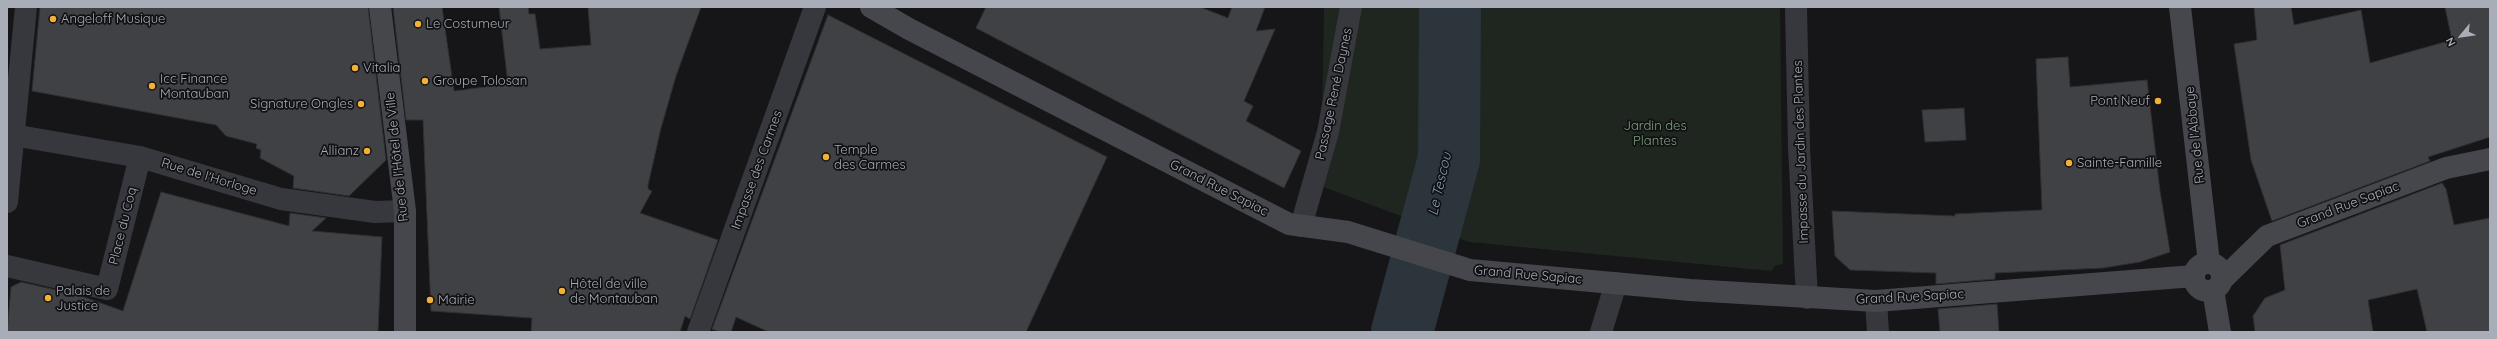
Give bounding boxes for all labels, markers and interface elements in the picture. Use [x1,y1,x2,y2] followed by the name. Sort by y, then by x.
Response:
[61,11,165,27] place label: Angeloff Musique
[48,14,58,24] marker: Angeloff Musique
[426,16,510,32] place label: Le Costumeur
[2441,16,2481,56] north arrow
[413,19,423,29] marker: Le Costumeur
[1312,27,1356,161] street label: Passage René Daynes
[2442,35,2459,49] text: N
[363,60,400,76] place label: Vitalia
[1790,60,1812,244] street label: Impasse du Jardin des Plantes
[350,63,360,73] marker: Vitalia
[160,71,229,102] place label: Icc Finance Montauban
[433,73,527,89] place label: Groupe Tolosan
[420,76,430,86] marker: Groupe Tolosan
[147,81,157,91] marker: Icc Finance Montauban
[2182,86,2208,184] street label: Rue de l'Abbaye
[382,92,412,222] street label: Rue de l'Hôtel de Ville
[2090,93,2150,109] place label: Pont Neuf
[250,96,353,112] place label: Signature Ongles
[2153,96,2163,106] marker: Pont Neuf
[356,99,366,109] marker: Signature Ongles
[728,108,786,232] street label: Impasse des Carmes
[1623,118,1687,149] park label: Jardin des Plantes
[834,142,906,173] place label: Temple des Carmes
[320,143,359,159] place label: Allianz
[362,146,372,156] marker: Allianz
[1425,151,1455,217] water label: Le Tescou
[821,152,831,162] marker: Temple des Carmes
[159,155,259,199] street label: Rue de l'Horloge
[2077,155,2162,171] place label: Sainte-Famille
[1167,157,1271,219] street label: Grand Rue Sapiac
[2064,158,2074,168] marker: Sainte-Famille
[2295,178,2401,232] street label: Grand Rue Sapiac
[106,186,140,266] street label: Place du Coq
[1474,263,1582,287] street label: Grand Rue Sapiac
[570,276,658,307] place label: Hôtel de ville de Montauban
[56,283,110,314] place label: Palais de Justice
[557,286,567,296] marker: Hôtel de ville de Montauban
[1856,286,1964,308] street label: Grand Rue Sapiac
[438,292,475,308] place label: Mairie
[43,293,53,303] marker: Palais de Justice
[425,295,435,305] marker: Mairie

